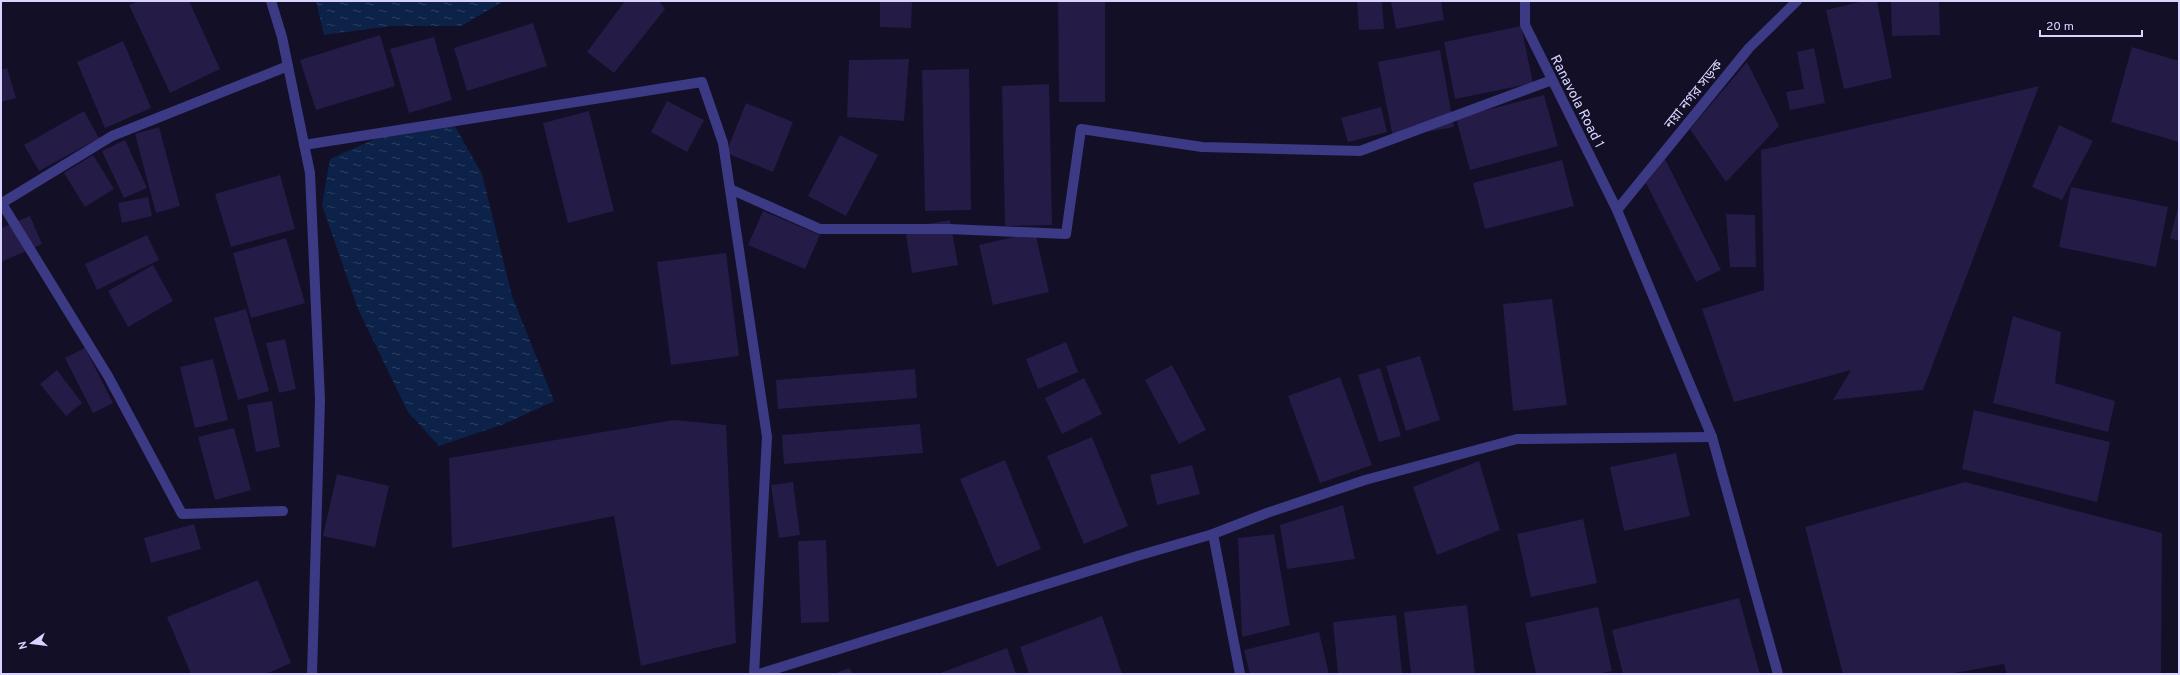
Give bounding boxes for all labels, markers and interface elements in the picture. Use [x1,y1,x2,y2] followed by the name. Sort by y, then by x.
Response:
[2040,12,2142,38] scale bar
[2046,19,2074,35] text: 20 m
[1546,52,1607,151] street label: Ranavola Road 1
[1661,57,1727,133] street label: নয়া নগর সড়ক
[12,623,52,663] north arrow
[16,640,31,651] text: N

